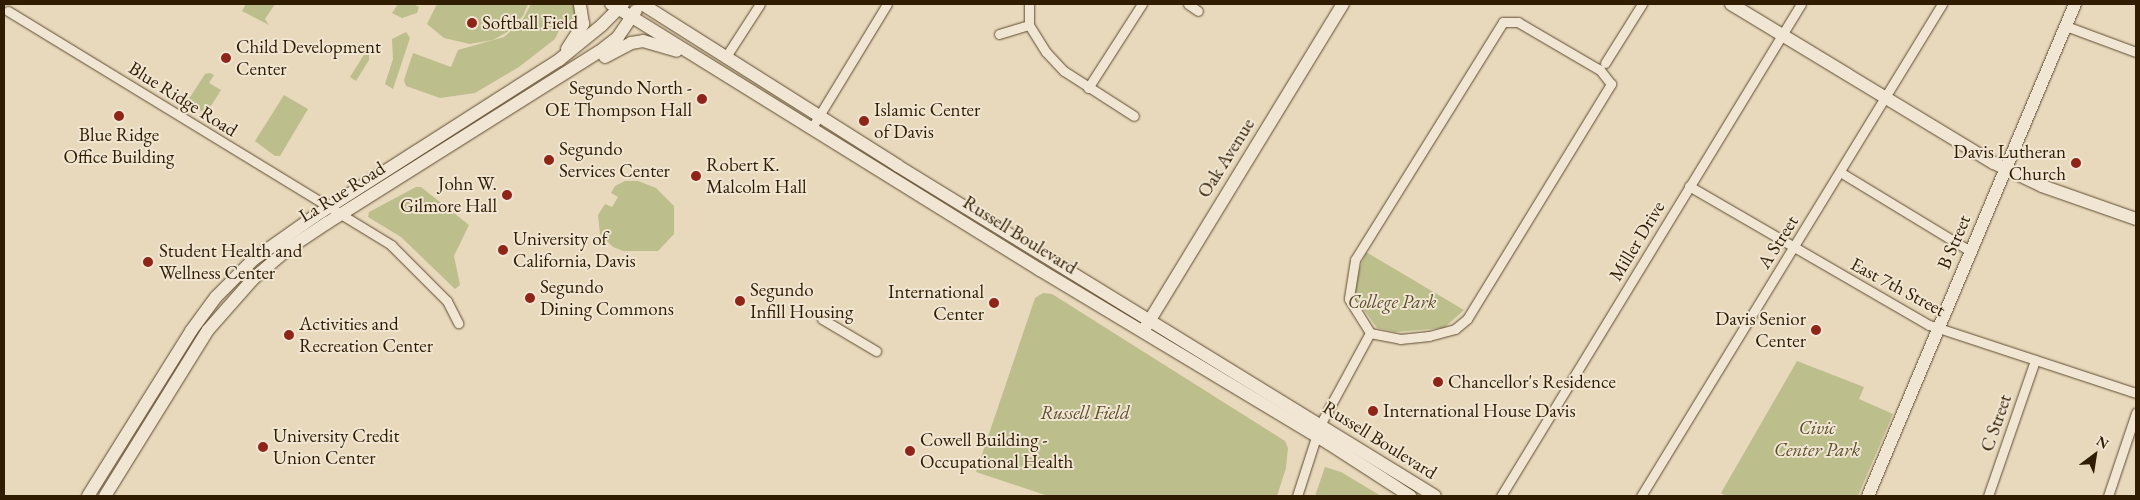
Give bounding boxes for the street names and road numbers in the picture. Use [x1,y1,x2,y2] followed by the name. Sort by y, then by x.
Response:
[124,56,242,142] street label: Blue Ridge Road
[1193,114,1259,202] street label: Oak Avenue
[295,157,389,227] street label: La Rue Road
[959,191,1081,279] street label: Russell Boulevard
[1604,197,1670,285] street label: Miller Drive
[1753,211,1803,273] street label: A Street
[1932,211,1976,273] street label: B Street
[1847,252,1949,322] street label: East 7th Street
[1976,391,2016,455] street label: C Street
[1319,396,1441,484] street label: Russell Boulevard

